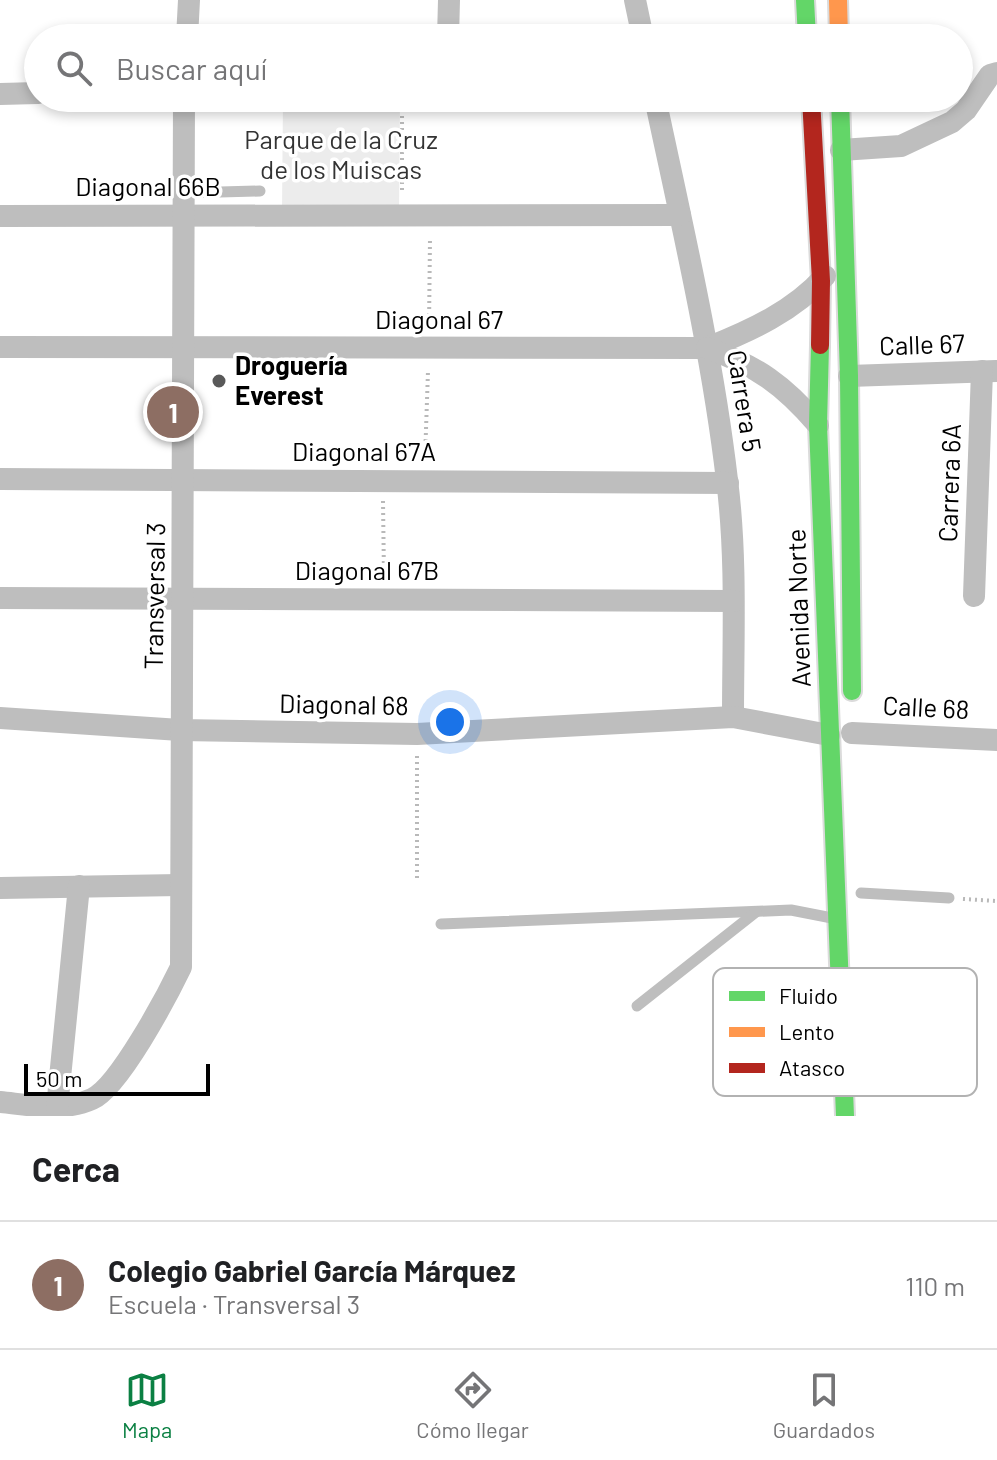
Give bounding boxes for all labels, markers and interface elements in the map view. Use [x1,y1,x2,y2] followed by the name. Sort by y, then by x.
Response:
[24,24,973,112] search box
[52,46,96,90] icon: search
[116,50,267,86] text: Buscar aquí
[244,123,438,184] park label: Parque de la Cruz de los Muiscas
[75,170,221,201] street label: Diagonal 66B
[375,303,503,334] street label: Diagonal 67
[879,327,965,360] street label: Calle 67
[722,348,769,454] street label: Carrera 5
[235,349,348,410] place label: Droguería Everest
[210,372,228,390] marker: Droguería Everest
[147,382,199,442] pin: 1
[931,423,966,543] street label: Carrera 6A
[292,435,436,466] street label: Diagonal 67A
[137,522,170,670] street label: Transversal 3
[779,528,816,688] street label: Avenida Norte
[295,554,439,585] street label: Diagonal 67B
[279,687,409,720] street label: Diagonal 68
[882,689,970,724] street label: Calle 68
[430,702,470,742] your location
[713,968,977,1096] legend
[779,982,838,1008] text: Fluido
[779,1018,835,1044] text: Lento
[779,1054,845,1080] text: Atasco
[24,1060,210,1096] scale bar
[36,1065,82,1091] text: 50 m
[32,1148,120,1189] text: Cerca
[108,1252,516,1288] text: Colegio Gabriel García Márquez
[53,1270,63,1301] text: 1
[905,1270,965,1301] text: 110 m
[108,1288,360,1319] text: Escuela · Transversal 3
[122,1368,172,1442] tab: Mapa
[416,1368,529,1442] tab: Cómo llegar
[773,1368,875,1442] tab: Guardados

